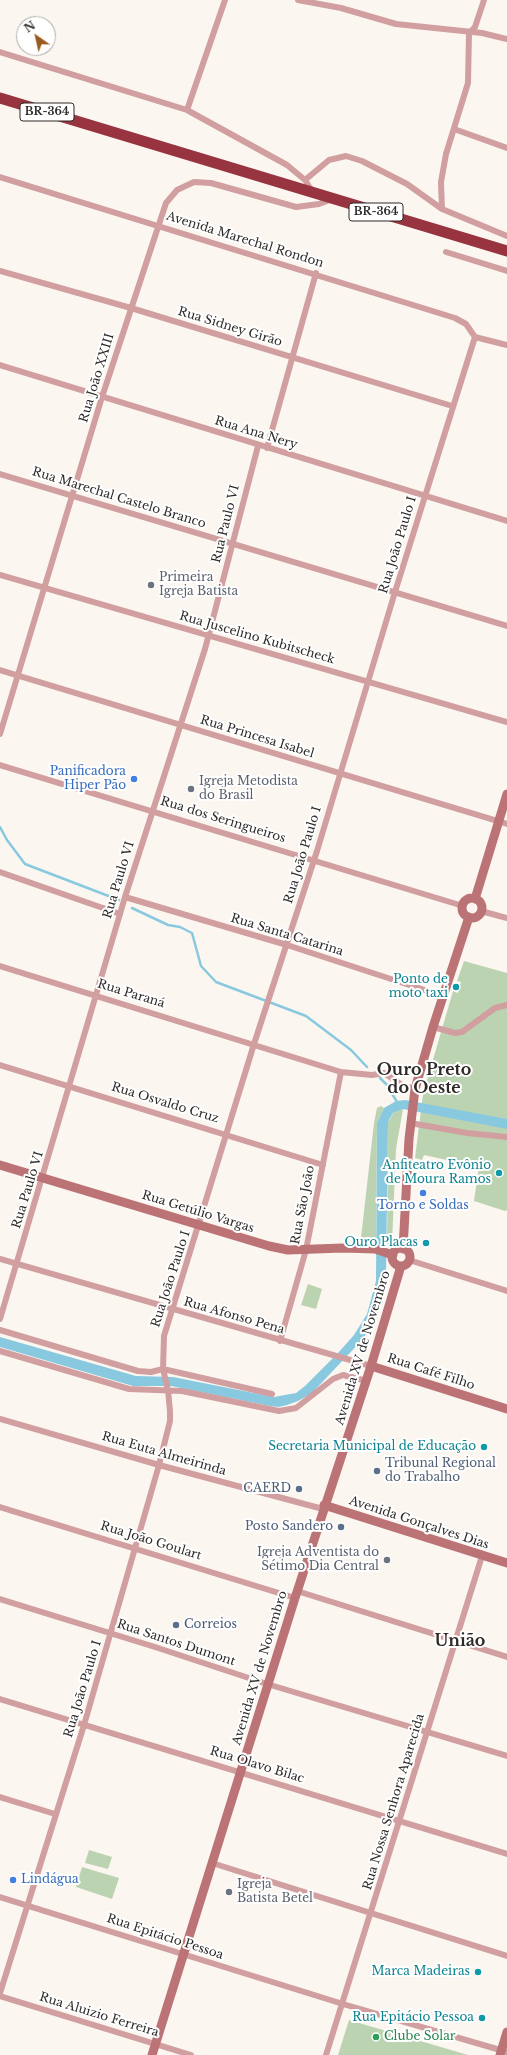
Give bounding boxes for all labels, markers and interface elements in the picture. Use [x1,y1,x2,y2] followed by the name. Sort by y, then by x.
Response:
[16,16,56,56] north arrow
[22,18,38,36] text: N
[20,103,74,121] road number: BR-364
[349,203,403,221] road number: BR-364
[165,209,325,271] street label: Avenida Marechal Rondon
[176,304,284,350] street label: Rua Sidney Girão
[77,332,117,424] street label: Rua João XXIII
[213,414,299,452] street label: Rua Ana Nery
[30,465,208,531] street label: Rua Marechal Castelo Branco
[209,483,243,565] street label: Rua Paulo VI
[376,495,420,595] street label: Rua João Paulo I
[159,571,238,599] place label: Primeira Igreja Batista
[146,580,156,590] marker: Primeira Igreja Batista
[178,609,336,667] street label: Rua Juscelino Kubitscheck
[198,713,316,761] street label: Rua Princesa Isabel
[50,765,126,793] place label: Panificadora Hiper Pão
[129,774,139,784] marker: Panificadora Hiper Pão
[199,775,298,803] place label: Igreja Metodista do Brasil
[186,784,196,794] marker: Igreja Metodista do Brasil
[159,794,287,846] street label: Rua dos Seringueiros
[281,805,325,905] street label: Rua João Paulo I
[100,840,138,920] street label: Rua Paulo VI
[229,911,345,959] street label: Rua Santa Catarina
[389,973,448,1001] place label: Ponto de moto taxi
[96,977,166,1011] street label: Rua Paraná
[451,982,461,992] marker: Ponto de moto taxi
[377,1060,471,1098] district label: Ouro Preto do Oeste
[110,1080,220,1126] street label: Rua Osvaldo Cruz
[9,1150,47,1230] street label: Rua Paulo VI
[383,1159,491,1187] place label: Anfiteatro Evônio de Moura Ramos
[288,1164,318,1246] street label: Rua São João
[494,1168,504,1178] marker: Anfiteatro Evônio de Moura Ramos
[140,1188,256,1236] street label: Rua Getúlio Vargas
[418,1188,428,1198] marker: Torno e Soldas
[377,1199,469,1213] place label: Torno e Soldas
[149,1229,193,1329] street label: Rua João Paulo I
[344,1236,418,1250] place label: Ouro Placas
[421,1238,431,1248] marker: Ouro Placas
[333,1269,393,1427] street label: Avenida XV de Novembro
[182,1295,286,1337] street label: Rua Afonso Pena
[385,1351,477,1393] street label: Rua Café Filho
[100,1429,228,1479] street label: Rua Euta Almeirinda
[268,1440,476,1454] place label: Secretaria Municipal de Educação
[479,1442,489,1452] marker: Secretaria Municipal de Educação
[385,1457,496,1485] place label: Tribunal Regional do Trabalho
[372,1466,382,1476] marker: Tribunal Regional do Trabalho
[243,1482,291,1496] place label: CAERD
[294,1484,304,1494] marker: CAERD
[347,1494,491,1552] street label: Avenida Gonçalves Dias
[99,1519,203,1563] street label: Rua João Goulart
[245,1520,333,1534] place label: Posto Sandero
[336,1522,346,1532] marker: Posto Sandero
[257,1546,379,1574] place label: Igreja Adventista do Sétimo Dia Central
[382,1555,392,1565] marker: Igreja Adventista do Sétimo Dia Central
[230,1589,290,1747] street label: Avenida XV de Novembro
[115,1617,237,1669] street label: Rua Santos Dumont
[184,1618,237,1632] place label: Correios
[171,1620,181,1630] marker: Correios
[435,1631,485,1651] district label: União
[61,1639,105,1739] street label: Rua João Paulo I
[360,1712,428,1892] street label: Rua Nossa Senhora Aparecida
[208,1744,306,1786] street label: Rua Olavo Bilac
[21,1873,79,1887] place label: Lindágua
[8,1875,18,1885] marker: Lindágua
[237,1878,313,1906] place label: Igreja Batista Betel
[224,1887,234,1897] marker: Igreja Batista Betel
[105,1911,225,1963] street label: Rua Epitácio Pessoa
[372,1965,470,1979] place label: Marca Madeiras
[473,1967,483,1977] marker: Marca Madeiras
[38,1990,160,2040] street label: Rua Aluizio Ferreira
[352,2011,474,2025] place label: Rua Epitácio Pessoa
[477,2013,487,2023] marker: Rua Epitácio Pessoa
[384,2030,456,2044] place label: Clube Solar
[371,2032,381,2042] marker: Clube Solar

